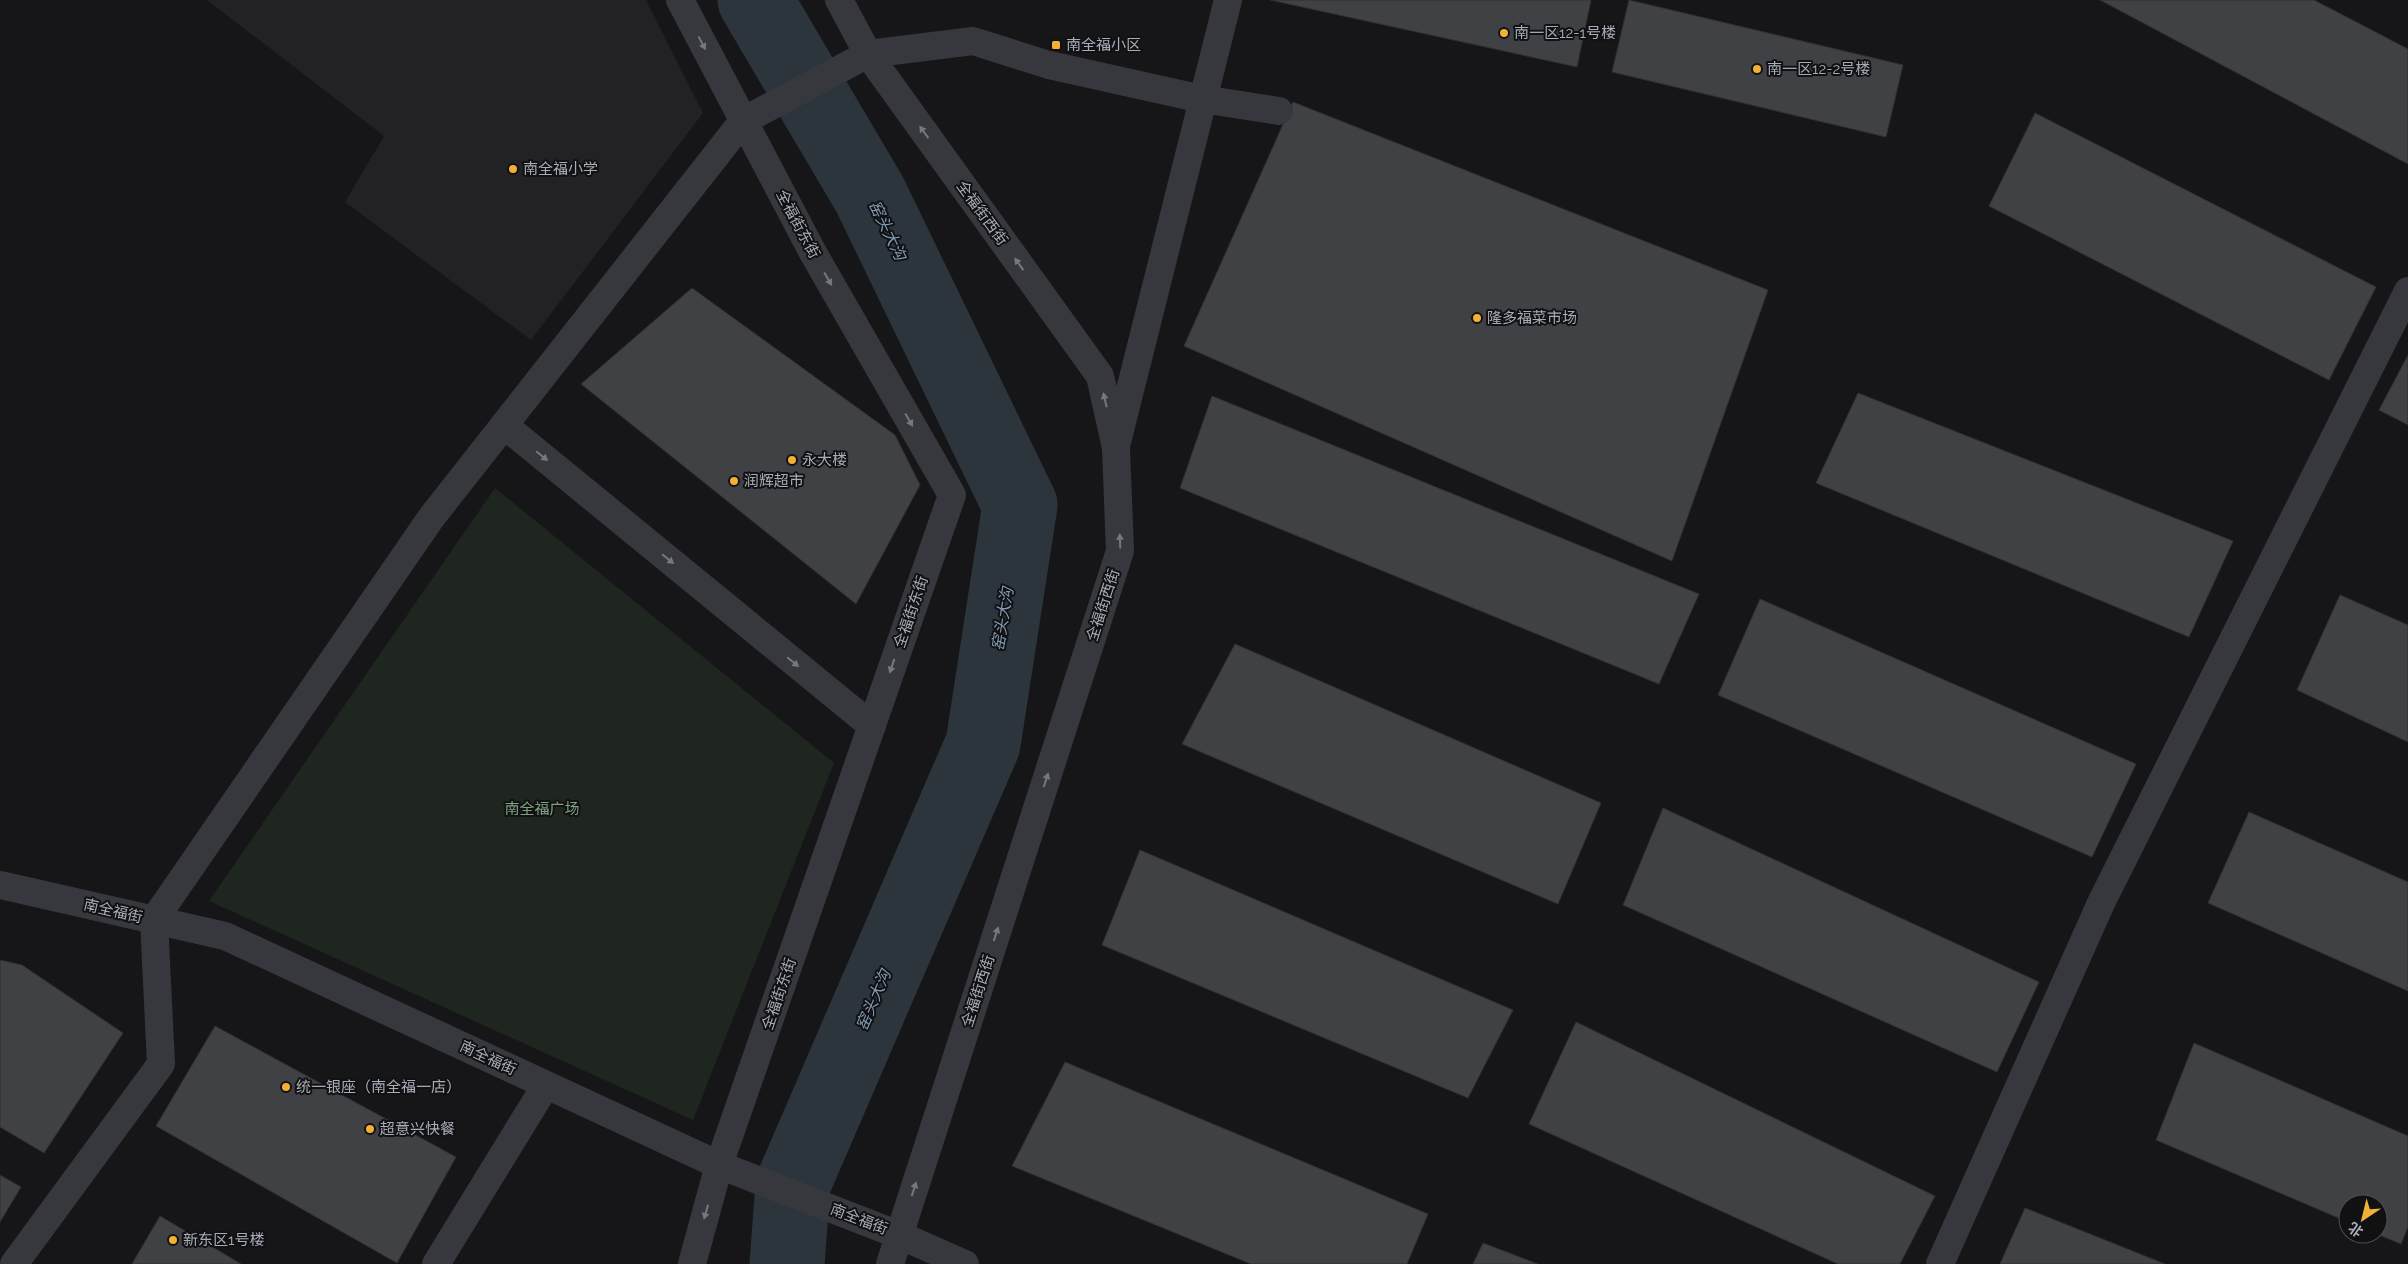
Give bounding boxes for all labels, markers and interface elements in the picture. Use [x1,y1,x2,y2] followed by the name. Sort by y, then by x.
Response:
[1514,24,1616,42] place label: 南一区12-1号楼
[1498,27,1510,39] marker: 南一区12-1号楼
[698,36,707,50] one-way arrow
[1066,36,1141,54] place label: 南全福小区
[1050,39,1062,51] marker: 南全福小区
[1767,60,1870,78] place label: 南一区12-2号楼
[1751,63,1763,75] marker: 南一区12-2号楼
[919,126,929,139] one-way arrow
[523,160,598,178] place label: 南全福小学
[507,163,519,175] marker: 南全福小学
[953,177,1011,249] street label: 全福街西街
[772,187,824,261] street label: 全福街东街
[865,197,911,265] water label: 窑头大沟
[1014,257,1024,271] one-way arrow
[824,272,832,287] one-way arrow
[1487,309,1577,327] place label: 隆多福菜市场
[1471,312,1483,324] marker: 隆多福菜市场
[1101,393,1109,408] one-way arrow
[904,414,913,427] one-way arrow
[535,450,548,461] one-way arrow
[802,451,847,469] place label: 永大楼
[786,454,798,466] marker: 永大楼
[744,472,804,490] place label: 润辉超市
[728,475,740,487] marker: 润辉超市
[1115,533,1123,549] one-way arrow
[661,553,674,564] one-way arrow
[1083,567,1123,643] street label: 全福街西街
[890,574,932,650] street label: 全福街东街
[988,584,1017,652] water label: 窑头大沟
[787,656,800,667] one-way arrow
[888,659,895,674] one-way arrow
[1043,772,1051,787] one-way arrow
[504,800,580,818] park label: 南全福广场
[82,895,144,927] street label: 南全福街
[993,927,1001,942] one-way arrow
[958,953,998,1029] street label: 全福街西街
[758,956,800,1032] street label: 全福街东街
[852,965,895,1033] water label: 窑头大沟
[457,1037,519,1079] street label: 南全福街
[296,1078,461,1096] place label: 统一银座（南全福一店）
[280,1081,292,1093] marker: 统一银座（南全福一店）
[380,1120,455,1138] place label: 超意兴快餐
[364,1123,376,1135] marker: 超意兴快餐
[911,1181,919,1196] one-way arrow
[2338,1194,2388,1244] north arrow
[828,1200,890,1238] street label: 南全福街
[702,1205,710,1220] one-way arrow
[2345,1219,2366,1240] text: 北
[183,1231,264,1249] place label: 新东区1号楼
[167,1234,179,1246] marker: 新东区1号楼

